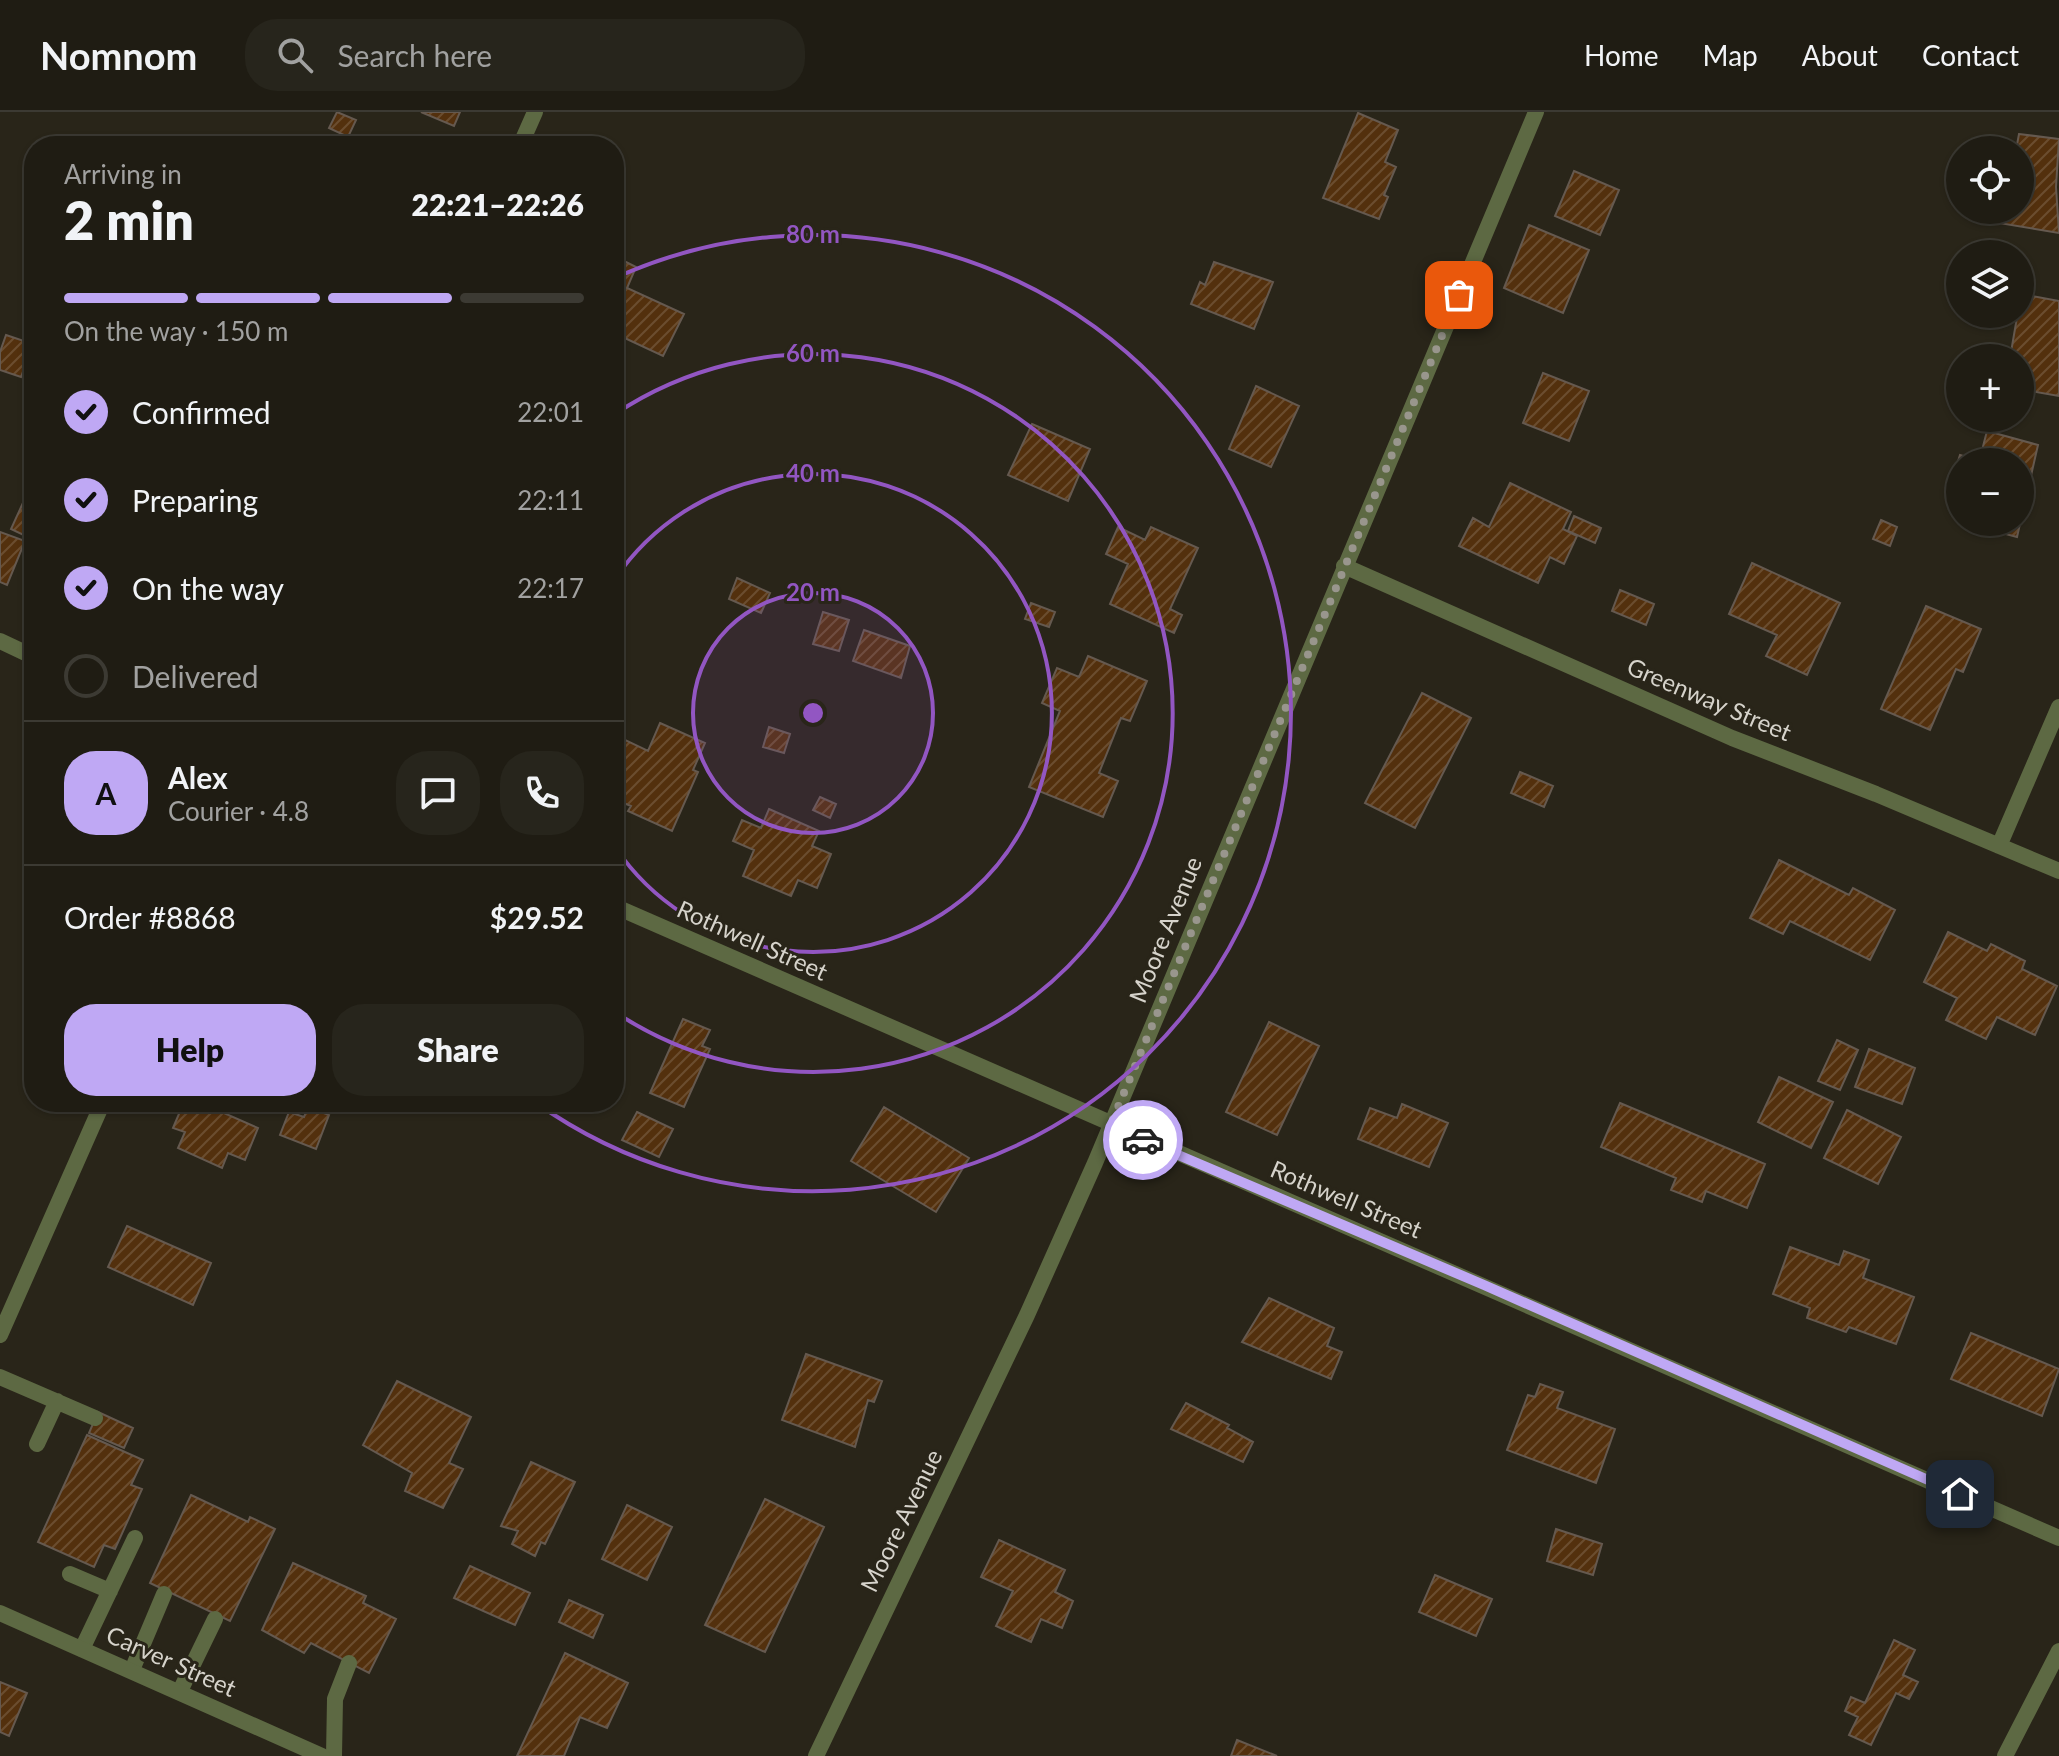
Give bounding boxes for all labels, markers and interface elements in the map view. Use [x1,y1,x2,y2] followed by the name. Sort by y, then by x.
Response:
[245,19,805,91] search box
[40,32,197,78] text: Nomnom
[273,33,317,77] icon: search
[337,37,492,73] text: Search here
[1584,38,1659,72] text: Home
[1703,38,1758,72] text: Map
[1802,38,1878,72] text: About
[1922,38,2019,72] text: Contact
[1946,136,2034,536] map controls
[1946,136,2034,224] button: locate
[64,158,182,190] text: Arriving in
[411,186,584,222] text: 22:21–22:26
[64,189,194,251] text: 2 min
[786,219,840,248] text: 80 m
[1946,240,2034,328] button: layers
[1425,261,1493,329] pin
[1437,273,1481,317] icon: bag
[64,315,288,347] text: On the way · 150 m
[786,338,840,367] text: 60 m
[1946,344,2034,432] button: +
[64,390,108,434] icon: check
[132,394,271,430] text: Confirmed
[517,396,584,428] text: 22:01
[1946,448,2034,536] button: −
[786,458,840,487] text: 40 m
[64,478,108,522] icon: check
[132,482,258,518] text: Preparing
[517,484,584,516] text: 22:11
[64,566,108,610] icon: check
[132,570,284,606] text: On the way
[517,572,584,604] text: 22:17
[786,577,840,606] text: 20 m
[1623,651,1796,746] street label: Greenway Street
[132,658,259,694] text: Delivered
[799,699,827,727] centre of rings
[396,751,480,835] button: chat
[500,751,584,835] button: phone
[168,759,228,795] text: Alex
[96,775,116,811] text: A
[168,795,309,827] text: Courier · 4.8
[1122,852,1207,1007] street label: Moore Avenue
[673,894,833,986] street label: Rothwell Street
[64,899,236,935] text: Order #8868
[490,899,584,935] text: $29.52
[64,1004,316,1096] button: Help
[332,1004,584,1096] button: Share
[1103,1100,1183,1180] courier
[1121,1118,1165,1162] icon: car
[1267,1154,1427,1244] street label: Rothwell Street
[854,1444,948,1596] street label: Moore Avenue
[1926,1460,1994,1528] pin
[1938,1472,1982,1516] icon: home
[102,1619,241,1702] street label: Carver Street

